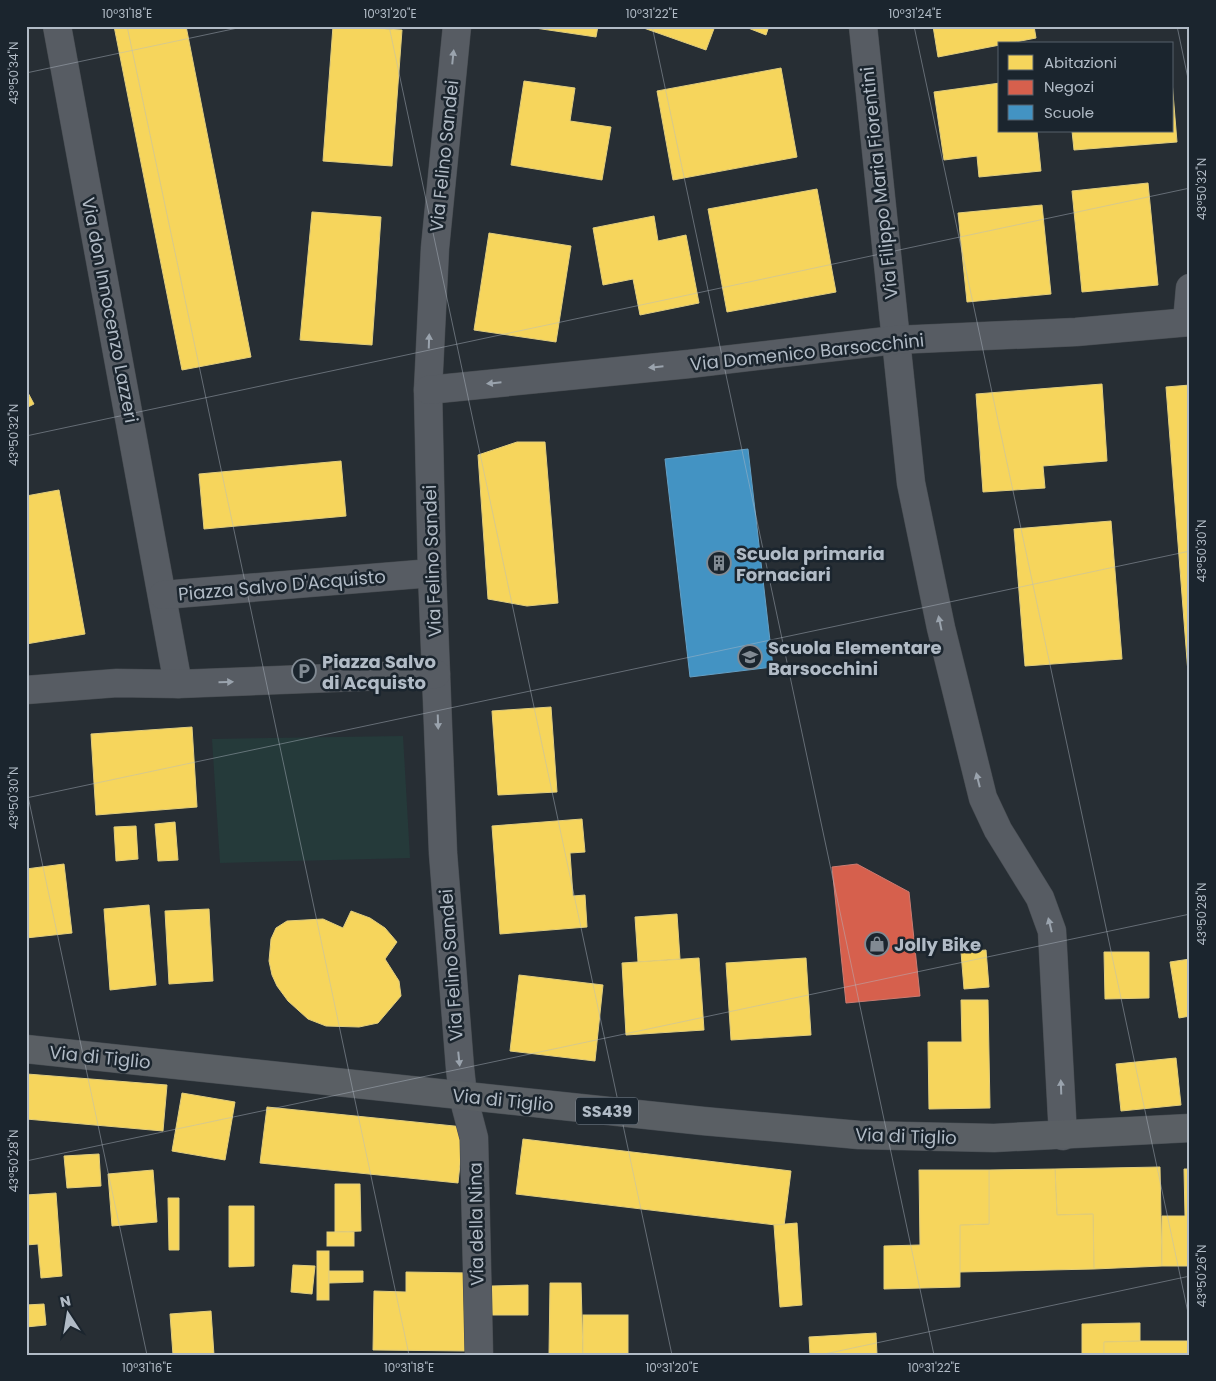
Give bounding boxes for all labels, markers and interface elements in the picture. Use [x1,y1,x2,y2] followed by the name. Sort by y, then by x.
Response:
[102,5,152,22] text: 10°31'18"E
[363,5,417,22] text: 10°31'20"E
[626,5,678,22] text: 10°31'22"E
[888,5,942,22] text: 10°31'24"E
[5,41,22,105] text: 43°50'34"N
[998,42,1174,132] legend
[449,49,457,65] one-way arrow
[1044,52,1117,73] text: Abitazioni
[854,65,904,301] street label: Via Filippo Maria Fiorentini
[1044,76,1094,97] text: Negozi
[424,79,464,233] street label: Via Felino Sandei
[1044,102,1094,123] text: Scuole
[1193,158,1210,220] text: 43°50'32"N
[76,195,144,425] street label: Via don Innocenzo Lazzeri
[689,327,925,377] street label: Via Domenico Barsocchini
[425,333,433,349] one-way arrow
[647,364,663,372] one-way arrow
[486,379,502,387] one-way arrow
[5,404,22,466] text: 43°50'32"N
[417,484,447,638] street label: Via Felino Sandei
[1193,519,1210,583] text: 43°50'30"N
[736,541,885,587] place label: Scuola primaria Fornaciari
[706,550,732,576] building icon: Scuola primaria Fornaciari
[177,563,387,607] street label: Piazza Salvo D'Acquisto
[936,615,944,630] one-way arrow
[768,635,942,681] place label: Scuola Elementare Barsocchini
[737,644,763,670] school or university icon: Scuola Elementare Barsocchini
[322,649,436,695] place label: Piazza Salvo di Acquisto
[291,658,317,684] parking icon: Piazza Salvo di Acquisto
[219,678,235,686] one-way arrow
[434,715,442,731] one-way arrow
[5,766,22,830] text: 43°50'30"N
[974,773,982,788] one-way arrow
[1193,883,1210,945] text: 43°50'28"N
[433,888,469,1042] street label: Via Felino Sandei
[1046,918,1054,933] one-way arrow
[864,931,890,957] shop icon: Jolly Bike
[894,932,981,957] place label: Jolly Bike
[48,1039,152,1075] street label: Via di Tiglio
[455,1052,463,1068] one-way arrow
[1056,1079,1064,1095] one-way arrow
[451,1082,555,1118] street label: Via di Tiglio
[576,1098,638,1124] road number: SS439
[855,1122,957,1150] street label: Via di Tiglio
[5,1130,22,1192] text: 43°50'28"N
[462,1162,490,1286] street label: Via della Nina
[1193,1245,1210,1307] text: 43°50'26"N
[42,1288,92,1338] north arrow
[58,1290,73,1312] text: N
[122,1359,172,1376] text: 10°31'16"E
[384,1359,434,1376] text: 10°31'18"E
[645,1359,699,1376] text: 10°31'20"E
[908,1359,960,1376] text: 10°31'22"E

